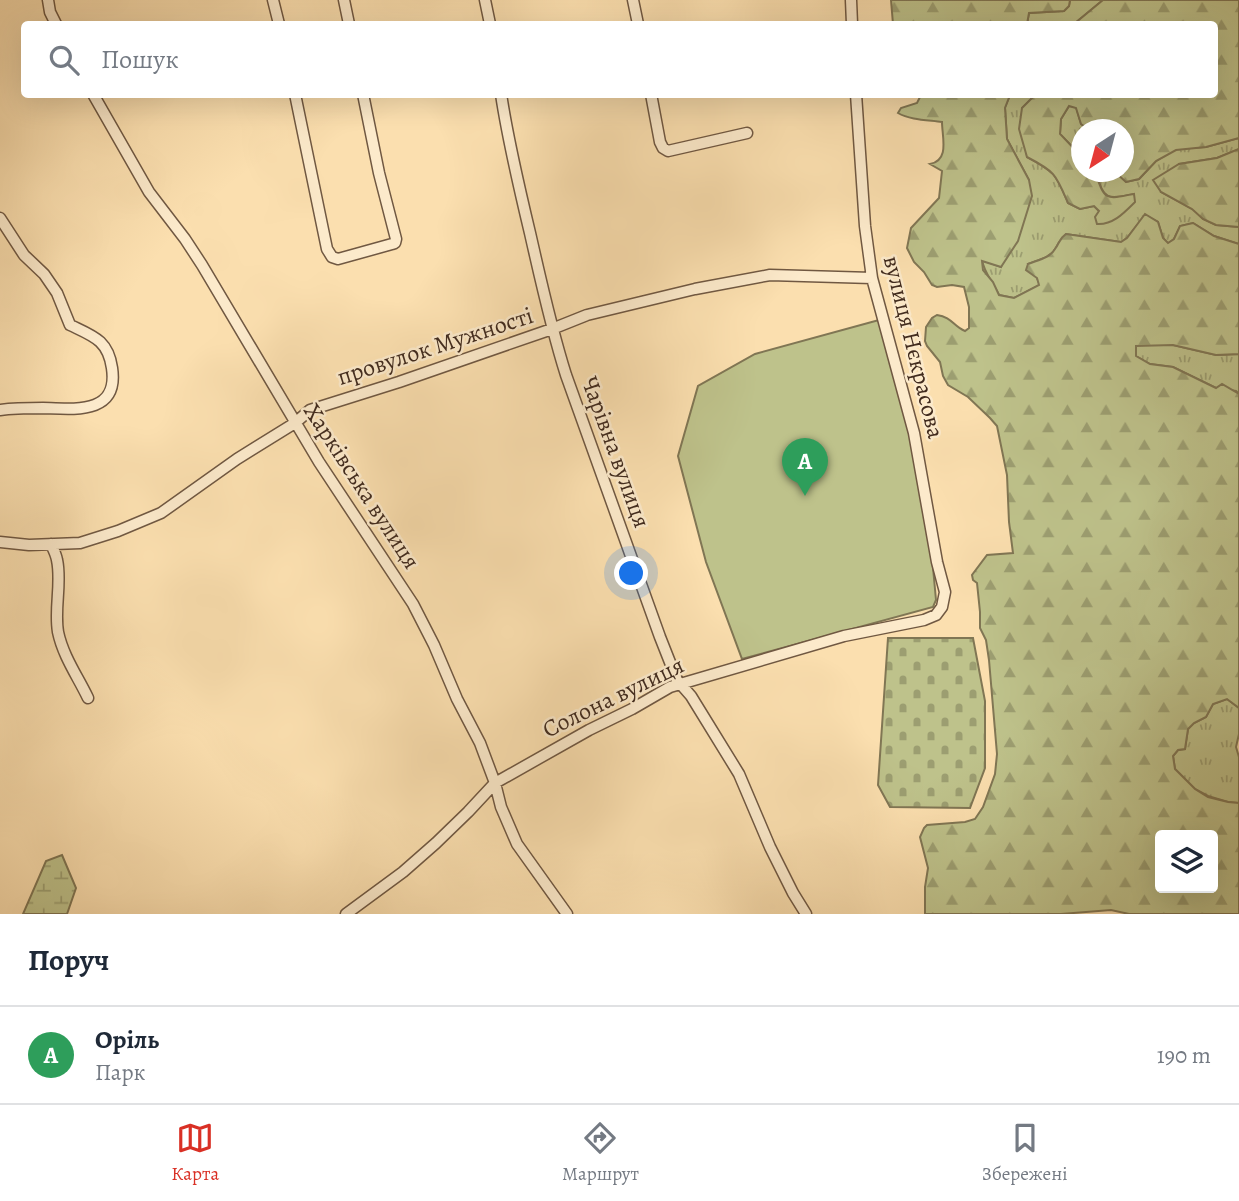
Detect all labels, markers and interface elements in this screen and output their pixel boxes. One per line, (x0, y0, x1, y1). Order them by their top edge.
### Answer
search box (21, 21, 1218, 98)
icon: search (45, 41, 83, 79)
text: Пошук (101, 42, 179, 77)
north arrow (1071, 119, 1134, 182)
street label: вулиця Нєкрасова (876, 252, 952, 442)
street label: провулок Мужності (333, 299, 537, 393)
street label: Чарівна вулиця (574, 372, 658, 532)
street label: Харківська вулиця (296, 397, 428, 575)
pin: A (782, 438, 828, 496)
your location (614, 556, 648, 590)
street label: Солона вулиця (537, 649, 689, 745)
map controls (1155, 830, 1218, 893)
button: layers (1155, 830, 1218, 893)
text: Поруч (28, 940, 109, 980)
text: Оріль (95, 1022, 159, 1057)
text: A (44, 1040, 58, 1071)
text: 190 m (1157, 1040, 1211, 1071)
text: Парк (95, 1057, 146, 1088)
tab: Карта (171, 1119, 219, 1187)
tab: Маршрут (562, 1119, 639, 1187)
tab: Збережені (982, 1119, 1068, 1187)

